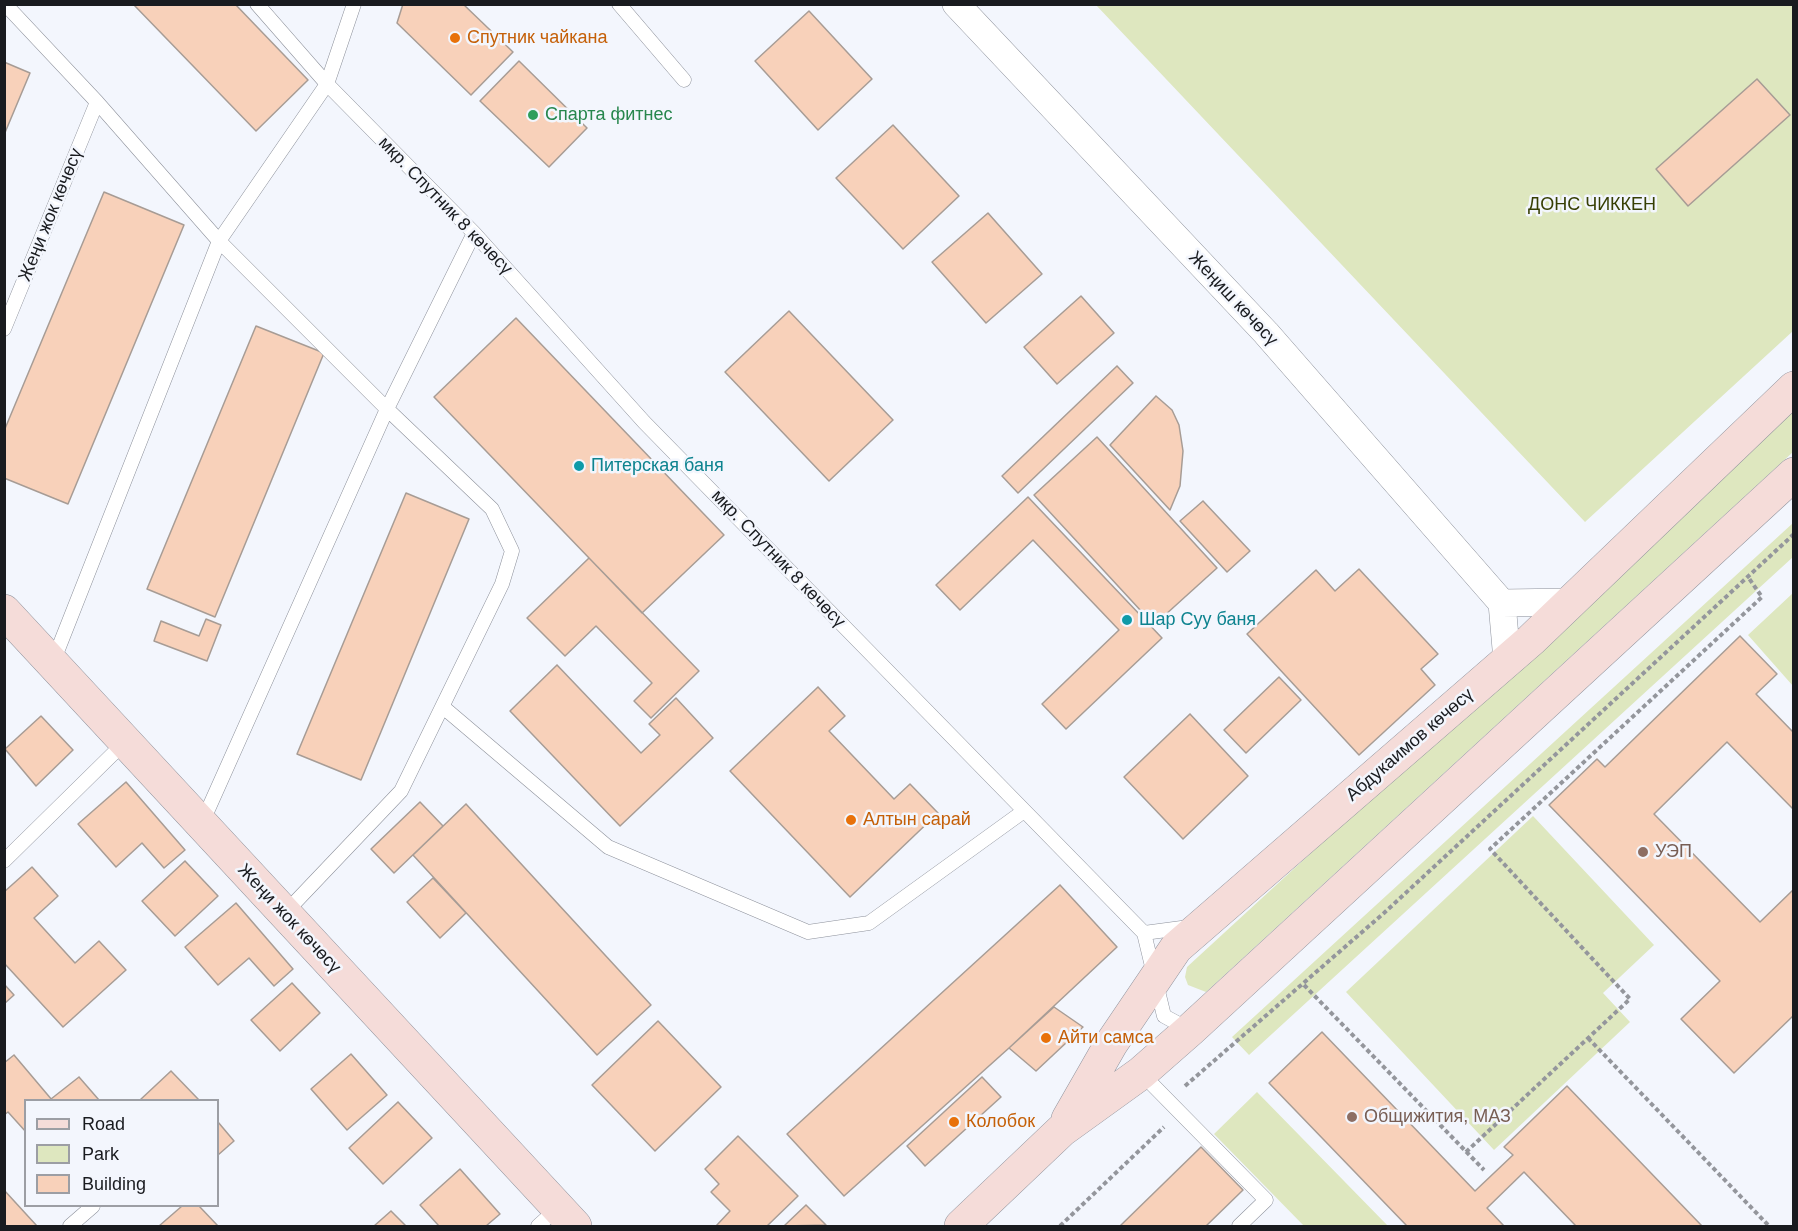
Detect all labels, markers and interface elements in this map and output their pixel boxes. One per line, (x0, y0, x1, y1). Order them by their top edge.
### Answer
place label: Спутник чайкана (467, 27, 608, 49)
marker: Спутник чайкана (448, 31, 462, 45)
place label: Спарта фитнес (545, 104, 672, 126)
marker: Спарта фитнес (526, 108, 540, 122)
street label: мкр. Спутник 8 көчөсү (374, 133, 516, 279)
street label: Жеңи жок көчөсү (14, 145, 88, 285)
park label: ДОНС ЧИККЕН (1528, 194, 1656, 216)
street label: Жеңиш көчөсү (1184, 247, 1282, 351)
place label: Питерская баня (591, 455, 724, 477)
marker: Питерская баня (572, 459, 586, 473)
street label: мкр. Спутник 8 көчөсү (707, 486, 849, 632)
place label: Шар Суу баня (1139, 609, 1256, 631)
marker: Шар Суу баня (1120, 613, 1134, 627)
street label: Абдукаимов көчөсү (1342, 684, 1478, 806)
place label: Алтын сарай (863, 809, 971, 831)
marker: Алтын сарай (844, 813, 858, 827)
place label: УЭП (1655, 841, 1692, 863)
marker: УЭП (1636, 845, 1650, 859)
street label: Жеңи жок көчөсү (233, 860, 345, 978)
place label: Айти самса (1058, 1027, 1154, 1049)
marker: Айти самса (1039, 1031, 1053, 1045)
legend (24, 1099, 219, 1207)
place label: Общижития, МАЗ (1364, 1106, 1511, 1128)
marker: Общижития, МАЗ (1345, 1110, 1359, 1124)
place label: Колобок (966, 1111, 1035, 1133)
text: Road (82, 1114, 125, 1134)
marker: Колобок (947, 1115, 961, 1129)
text: Park (82, 1144, 119, 1164)
text: Building (82, 1174, 146, 1194)

